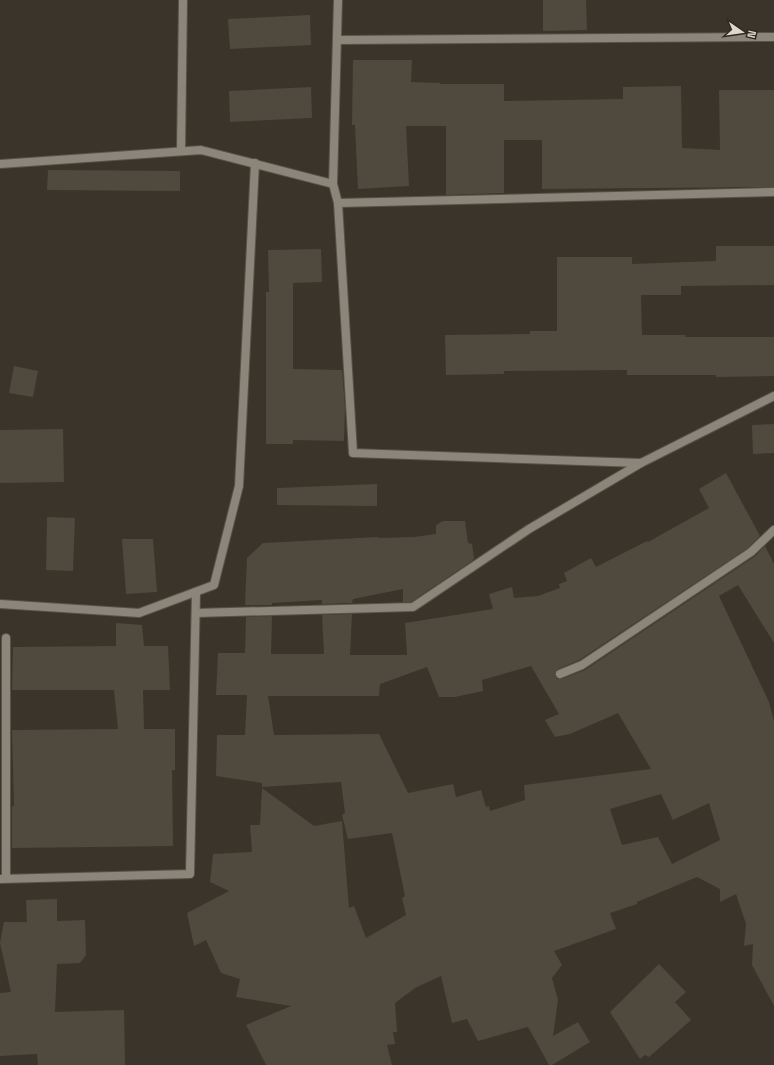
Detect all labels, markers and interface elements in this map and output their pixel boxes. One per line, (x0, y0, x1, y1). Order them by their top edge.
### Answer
north arrow (722, 12, 762, 52)
text: N (744, 29, 759, 39)

